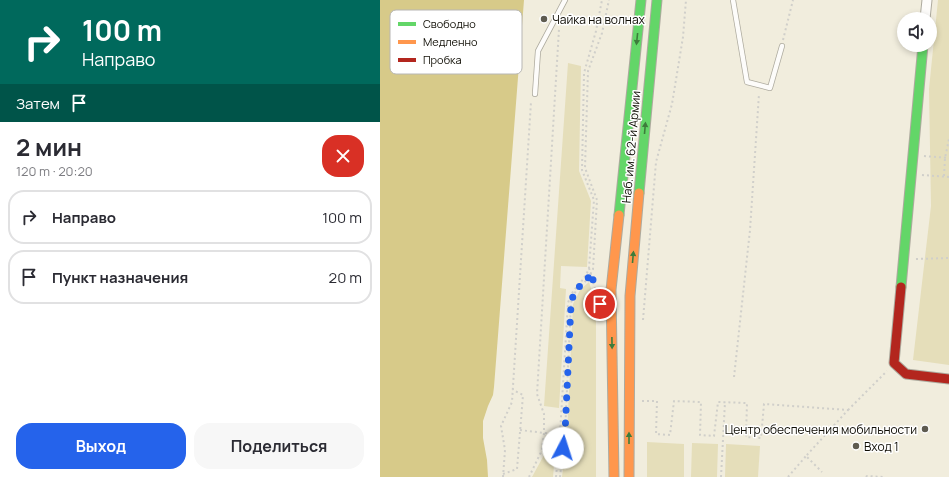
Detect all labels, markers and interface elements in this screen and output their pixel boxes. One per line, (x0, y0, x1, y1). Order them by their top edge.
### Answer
legend (390, 10, 522, 74)
text: 100 m (82, 11, 162, 49)
place label: Чайка на волнах (552, 11, 646, 28)
map controls (897, 12, 937, 52)
button: sound (897, 12, 937, 52)
marker: Чайка на волнах (539, 14, 549, 24)
icon: right (16, 16, 68, 68)
text: Свободно (423, 16, 476, 31)
one-way arrow (634, 33, 641, 45)
text: Медленно (423, 34, 478, 49)
text: Направо (82, 47, 156, 71)
text: Пробка (423, 52, 462, 67)
street label: Наб. им. 62-й Армии (618, 90, 644, 204)
icon: arrive (68, 92, 90, 114)
text: Затем (16, 93, 60, 114)
one-way arrow (642, 121, 649, 134)
text: 2 мин (16, 130, 82, 163)
button: close (322, 135, 364, 177)
text: 120 m · 20:20 (16, 162, 93, 180)
icon: right (18, 206, 40, 228)
text: Направо (52, 207, 116, 228)
text: 100 m (322, 207, 362, 228)
one-way arrow (630, 251, 637, 263)
icon: arrive (18, 266, 40, 288)
text: Пункт назначения (52, 267, 188, 288)
text: 20 m (329, 267, 362, 288)
pin (583, 287, 617, 321)
icon: arrive (589, 293, 611, 315)
one-way arrow (609, 337, 615, 350)
place label: Центр обеспечения мобильности (725, 421, 917, 438)
button: Выход (16, 423, 186, 469)
button: Поделиться (194, 423, 364, 469)
marker: Центр обеспечения мобильности (920, 424, 930, 434)
position arrow (542, 427, 584, 469)
one-way arrow (626, 431, 632, 444)
place label: Вход 1 (864, 438, 899, 455)
marker: Вход 1 (851, 441, 861, 451)

